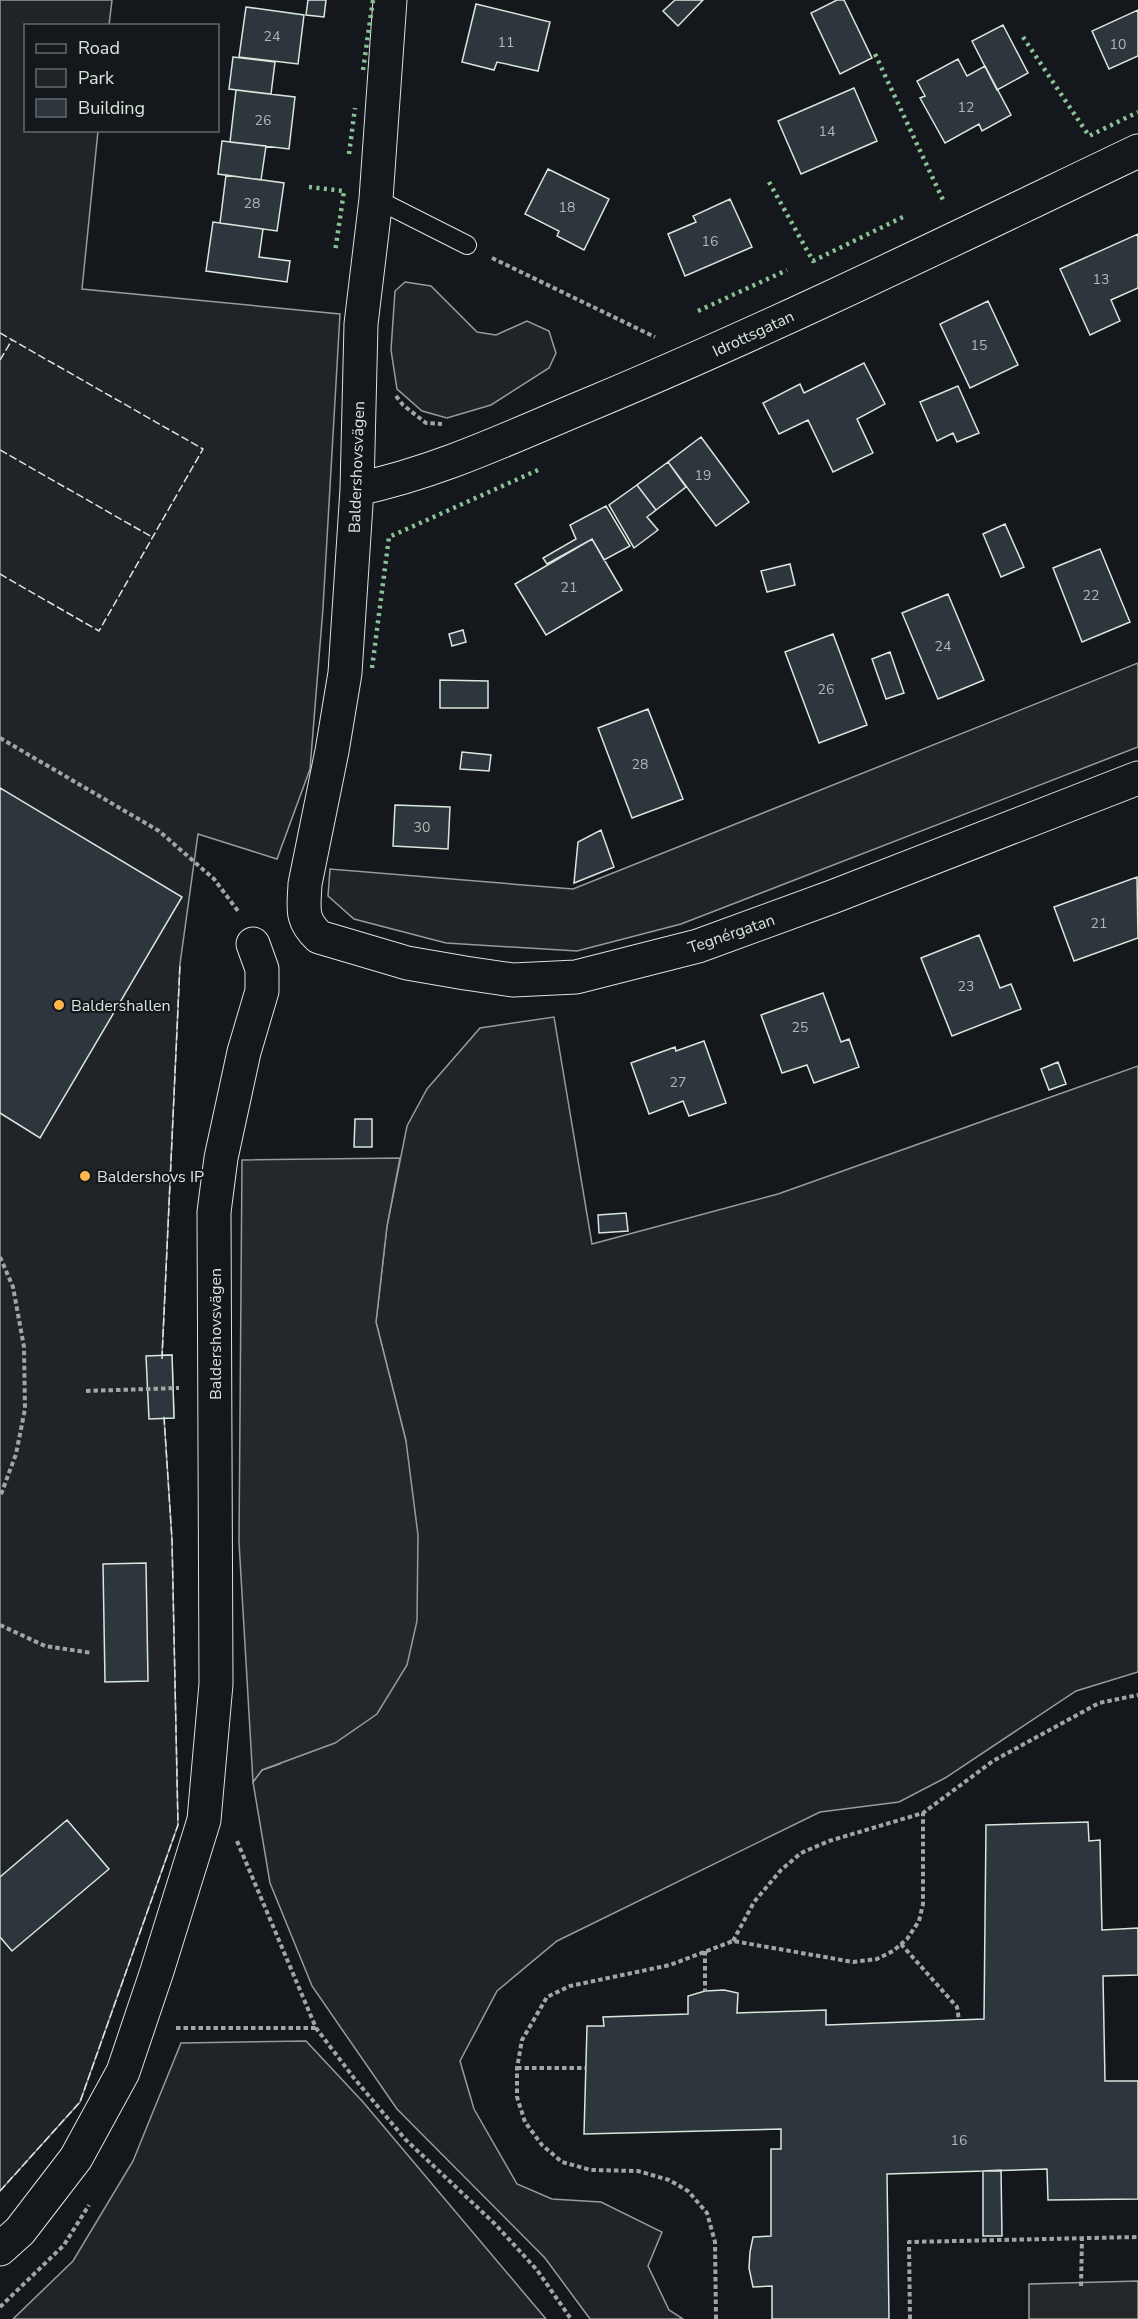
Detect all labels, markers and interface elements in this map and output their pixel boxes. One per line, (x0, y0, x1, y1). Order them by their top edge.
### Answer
legend (24, 24, 219, 132)
house number: 24 (264, 27, 280, 46)
house number: 11 (498, 33, 514, 52)
house number: 10 (1110, 35, 1126, 54)
text: Road (78, 36, 120, 60)
text: Park (78, 66, 115, 90)
text: Building (78, 96, 145, 120)
house number: 12 (958, 98, 974, 117)
house number: 26 (255, 111, 271, 130)
house number: 14 (819, 122, 835, 141)
house number: 28 (244, 194, 260, 213)
house number: 18 (559, 198, 575, 217)
house number: 16 (702, 232, 718, 251)
house number: 13 (1093, 270, 1109, 289)
street label: Idrottsgatan (709, 305, 798, 362)
house number: 15 (971, 336, 987, 355)
street label: Baldershovsvägen (344, 401, 370, 533)
house number: 19 (695, 466, 711, 485)
house number: 21 (561, 578, 577, 597)
house number: 22 (1083, 586, 1099, 605)
house number: 24 (935, 637, 951, 656)
house number: 26 (818, 680, 834, 699)
house number: 28 (632, 755, 648, 774)
house number: 30 (414, 818, 430, 837)
street label: Tegnérgatan (685, 909, 778, 959)
house number: 21 (1091, 914, 1107, 933)
house number: 23 (958, 977, 974, 996)
place label: Baldershallen (71, 995, 171, 1017)
marker: Baldershallen (52, 998, 66, 1012)
house number: 25 (792, 1018, 808, 1037)
house number: 27 (670, 1073, 686, 1092)
place label: Baldershovs IP (97, 1166, 204, 1188)
marker: Baldershovs IP (78, 1169, 92, 1183)
street label: Baldershovsvägen (205, 1268, 227, 1400)
house number: 16 (951, 2131, 967, 2150)

